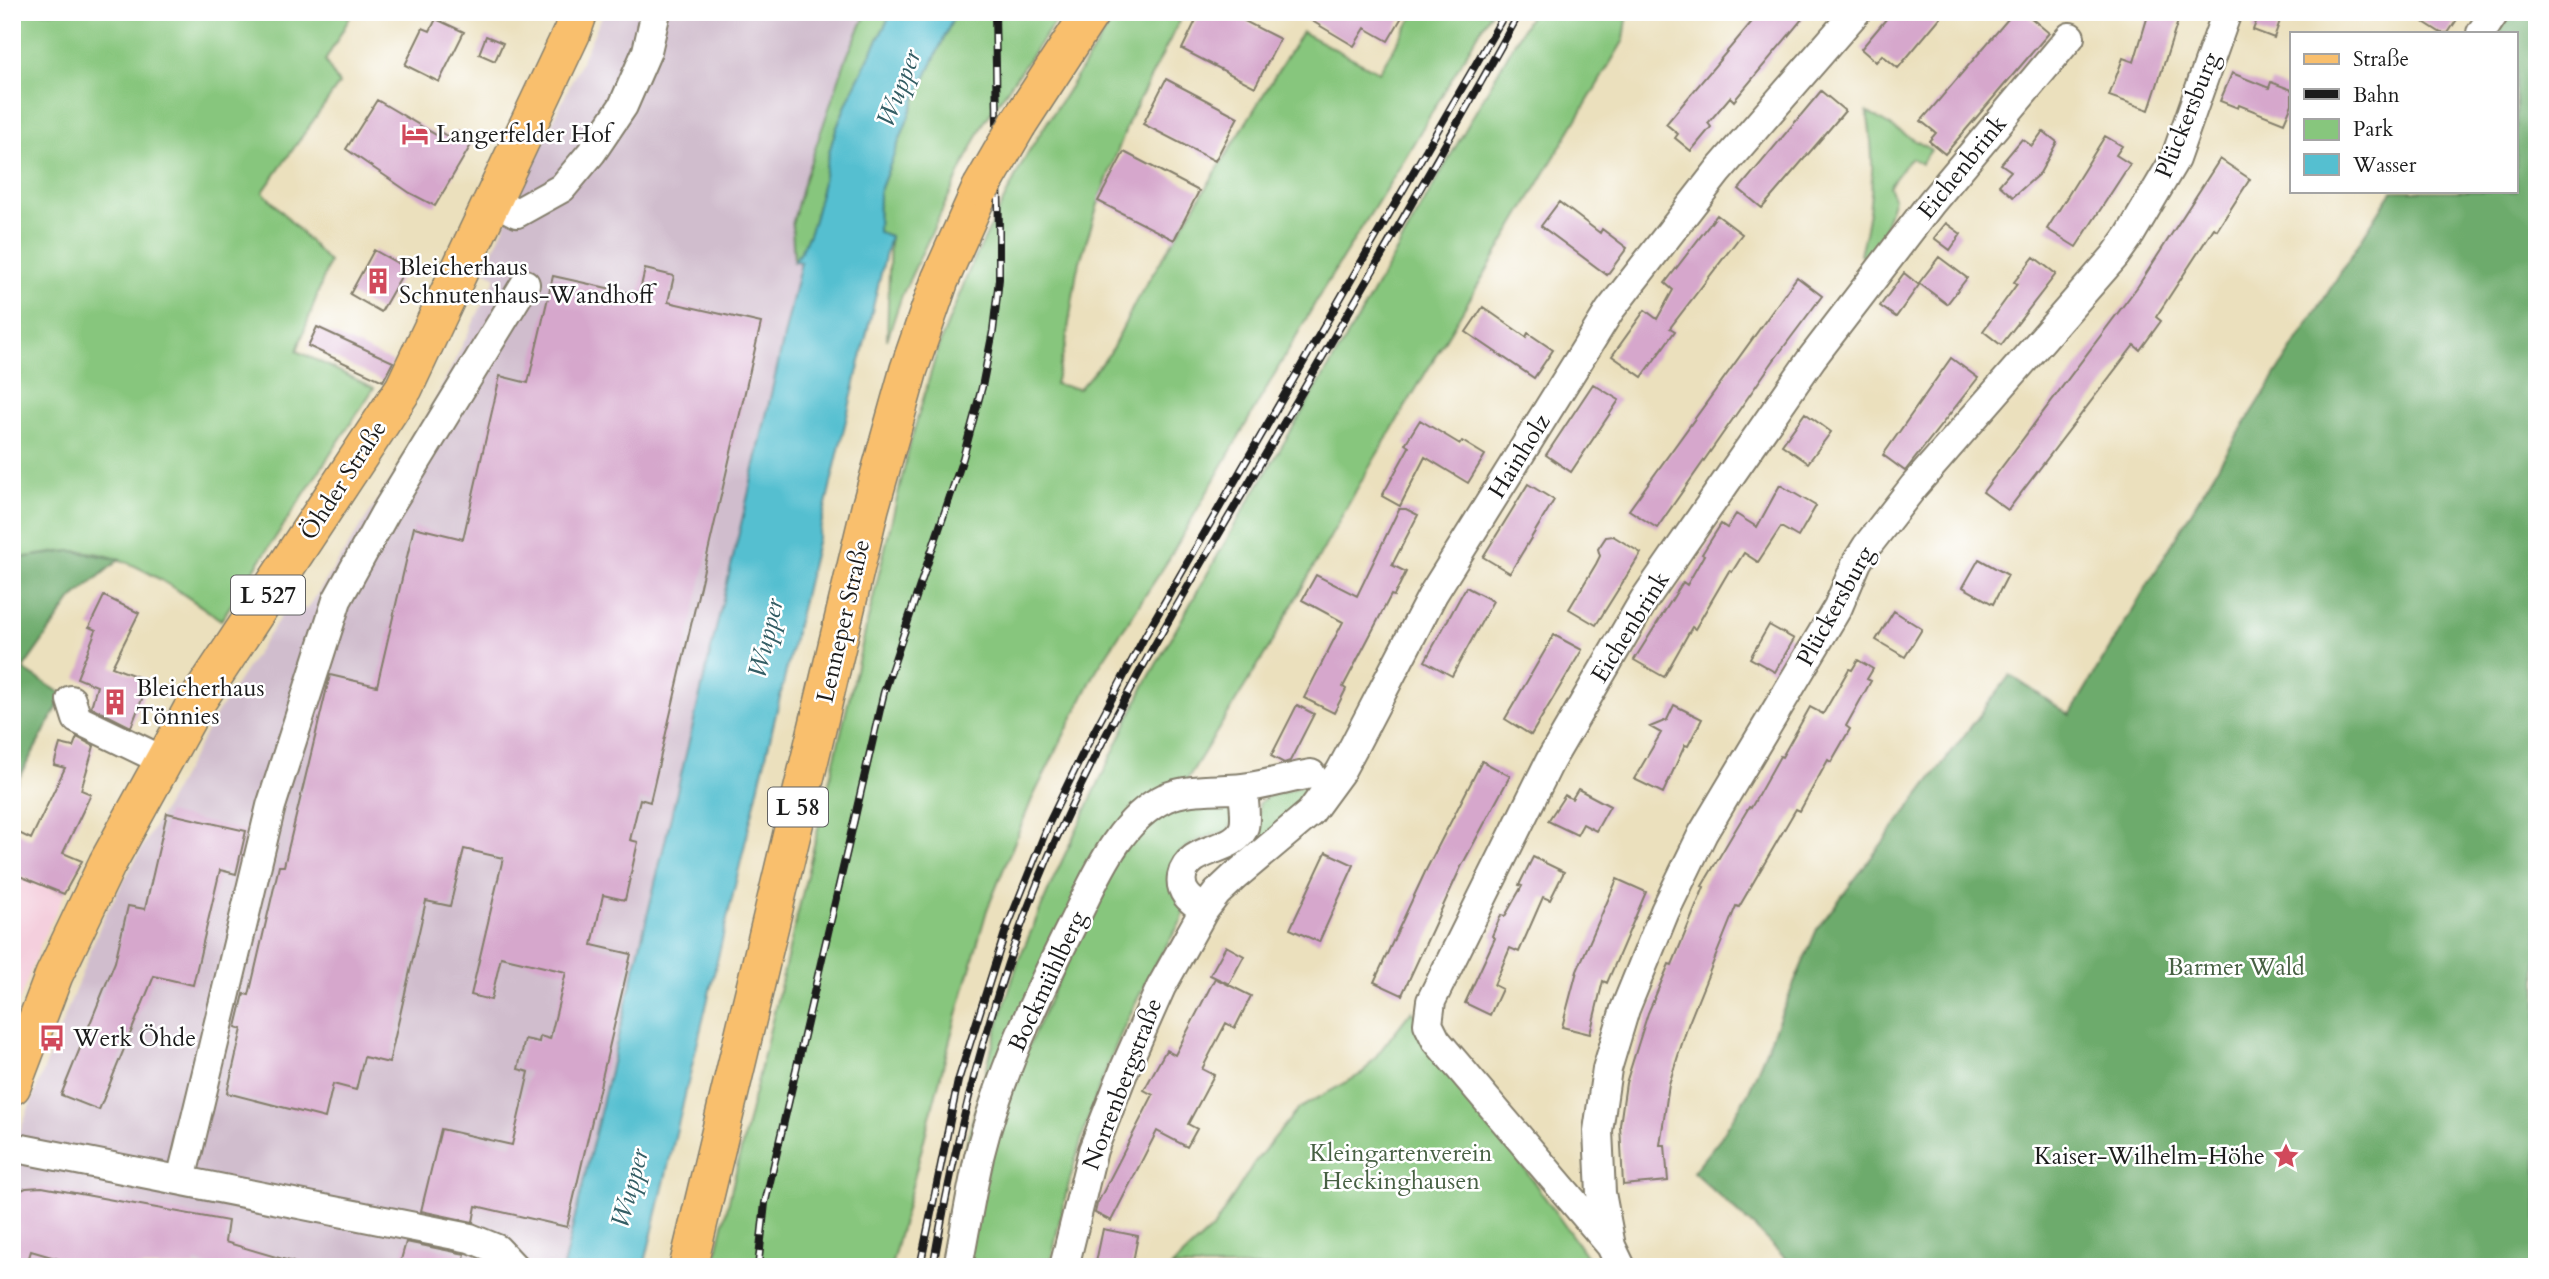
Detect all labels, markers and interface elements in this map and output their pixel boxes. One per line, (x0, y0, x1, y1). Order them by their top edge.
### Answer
legend (2290, 32, 2518, 192)
water label: Wupper (868, 43, 930, 132)
text: Straße (2353, 45, 2409, 74)
street label: Plückersburg (2147, 47, 2228, 183)
text: Bahn (2353, 81, 2400, 110)
street label: Eichenbrink (1910, 108, 2015, 226)
text: Park (2353, 115, 2394, 144)
place label: Langerfelder Hof (436, 118, 615, 151)
hotel icon: Langerfelder Hof (400, 119, 430, 149)
text: Wasser (2352, 151, 2417, 180)
place label: Bleicherhaus Schnutenhaus-Wandhoff (399, 251, 657, 312)
building icon: Bleicherhaus Schnutenhaus-Wandhoff (363, 266, 393, 296)
street label: Hainholz (1481, 408, 1558, 505)
street label: Öhder Straße (292, 414, 394, 547)
street label: Lenneper Straße (809, 536, 878, 706)
street label: Plückersburg (1789, 540, 1882, 672)
street label: Eichenbrink (1583, 565, 1678, 689)
road number: L 527 (231, 576, 305, 614)
water label: Wupper (739, 594, 792, 681)
place label: Bleicherhaus Tönnies (136, 672, 265, 733)
building icon: Bleicherhaus Tönnies (100, 687, 130, 717)
road number: L 58 (768, 788, 828, 827)
street label: Bockmühlberg (1000, 905, 1095, 1057)
park label: Barmer Wald (2167, 951, 2305, 984)
street label: Norrenbergstraße (1075, 994, 1170, 1175)
place label: Werk Öhde (72, 1022, 196, 1055)
bus stop icon: Werk Öhde (37, 1023, 67, 1053)
park label: Kleingartenverein Heckinghausen (1309, 1137, 1493, 1198)
place label: Kaiser-Wilhelm-Höhe (2034, 1140, 2265, 1173)
place icon: Kaiser-Wilhelm-Höhe (2271, 1141, 2301, 1171)
water label: Wupper (602, 1143, 657, 1231)

